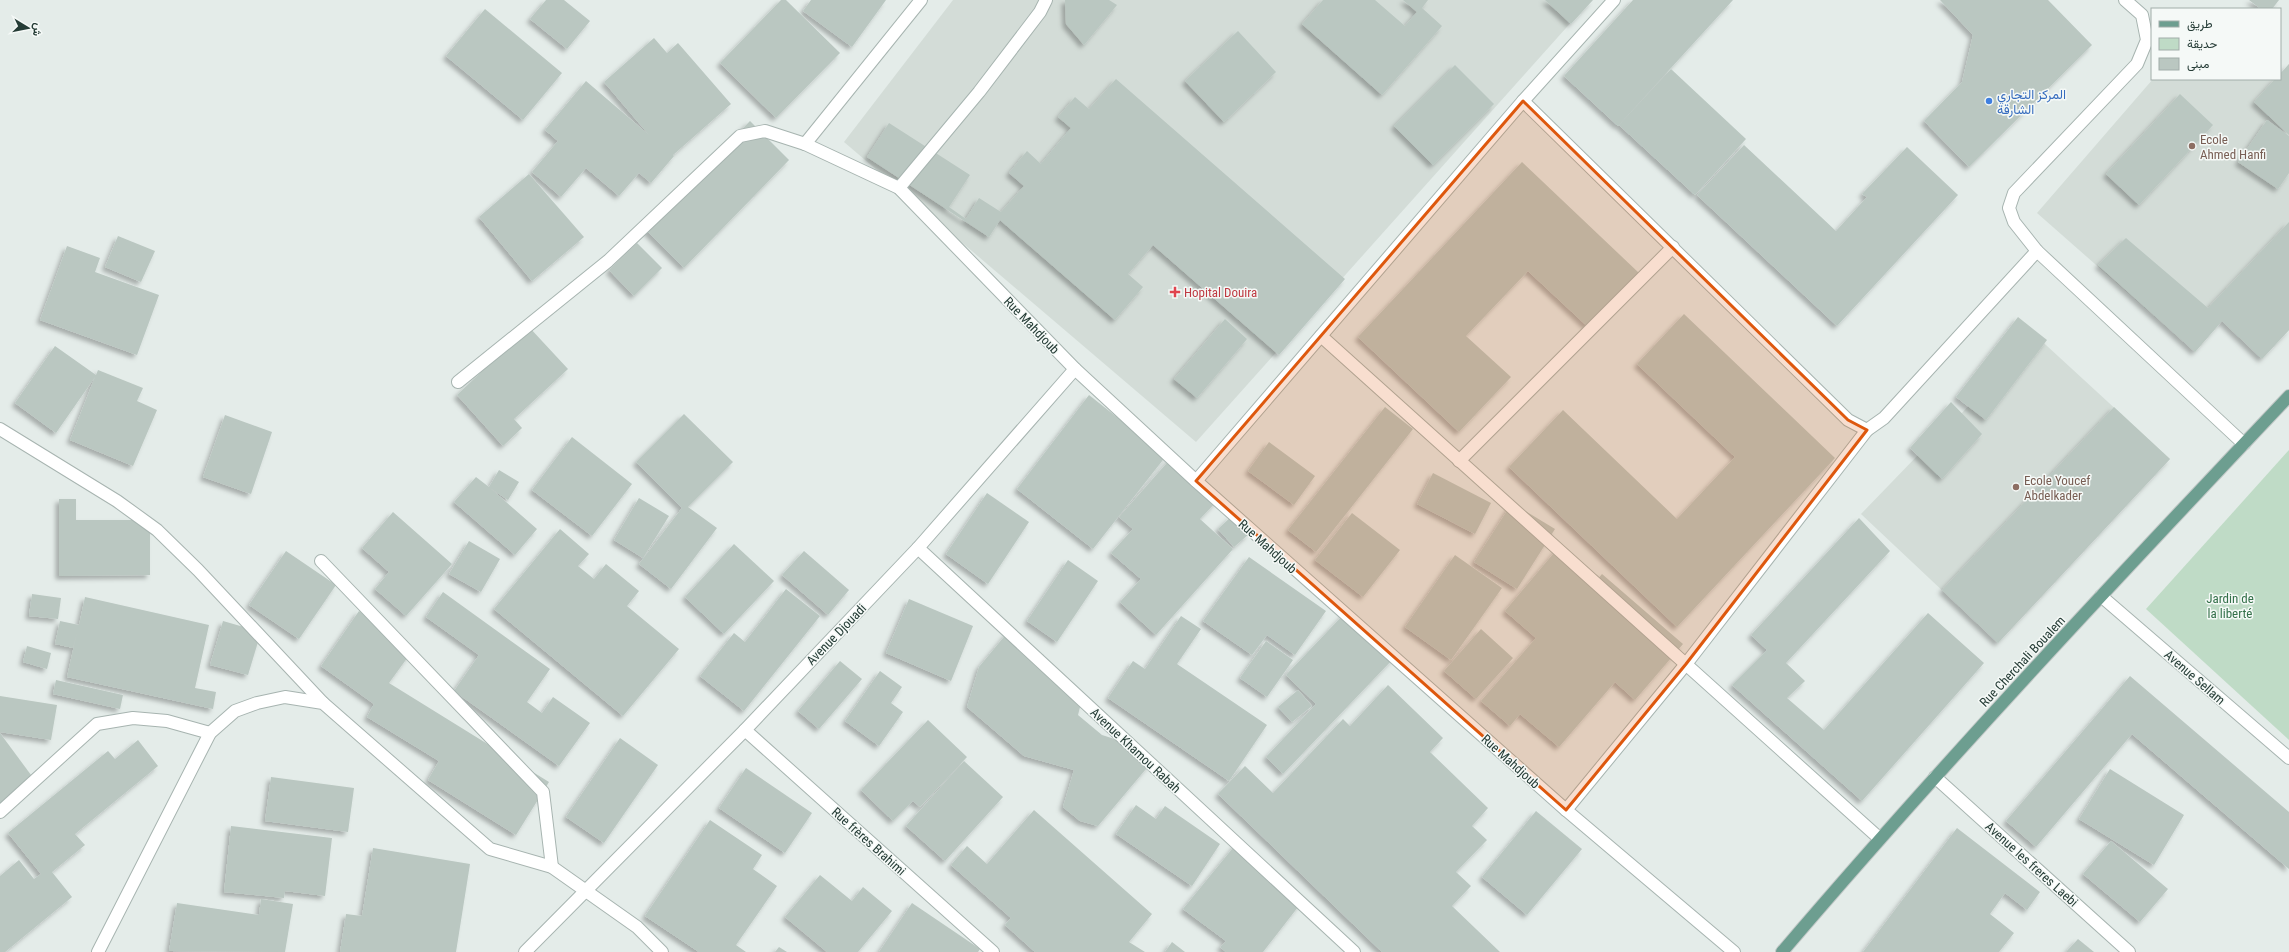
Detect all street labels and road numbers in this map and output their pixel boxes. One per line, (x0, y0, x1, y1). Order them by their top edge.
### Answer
street label: Rue Mahdjoub (1001, 294, 1062, 357)
street label: Rue Mahdjoub (1235, 516, 1300, 576)
street label: Avenue Djouadi (803, 601, 869, 668)
street label: Rue Cherchali Boualem (1977, 613, 2068, 710)
street label: Avenue Sellam (2161, 647, 2228, 708)
street label: Avenue Khamou Rabah (1088, 705, 1184, 796)
street label: Rue Mahdjoub (1478, 731, 1543, 791)
street label: Rue frères Brahimi (829, 804, 909, 878)
street label: Avenue les freres Laebi (1982, 819, 2081, 910)

